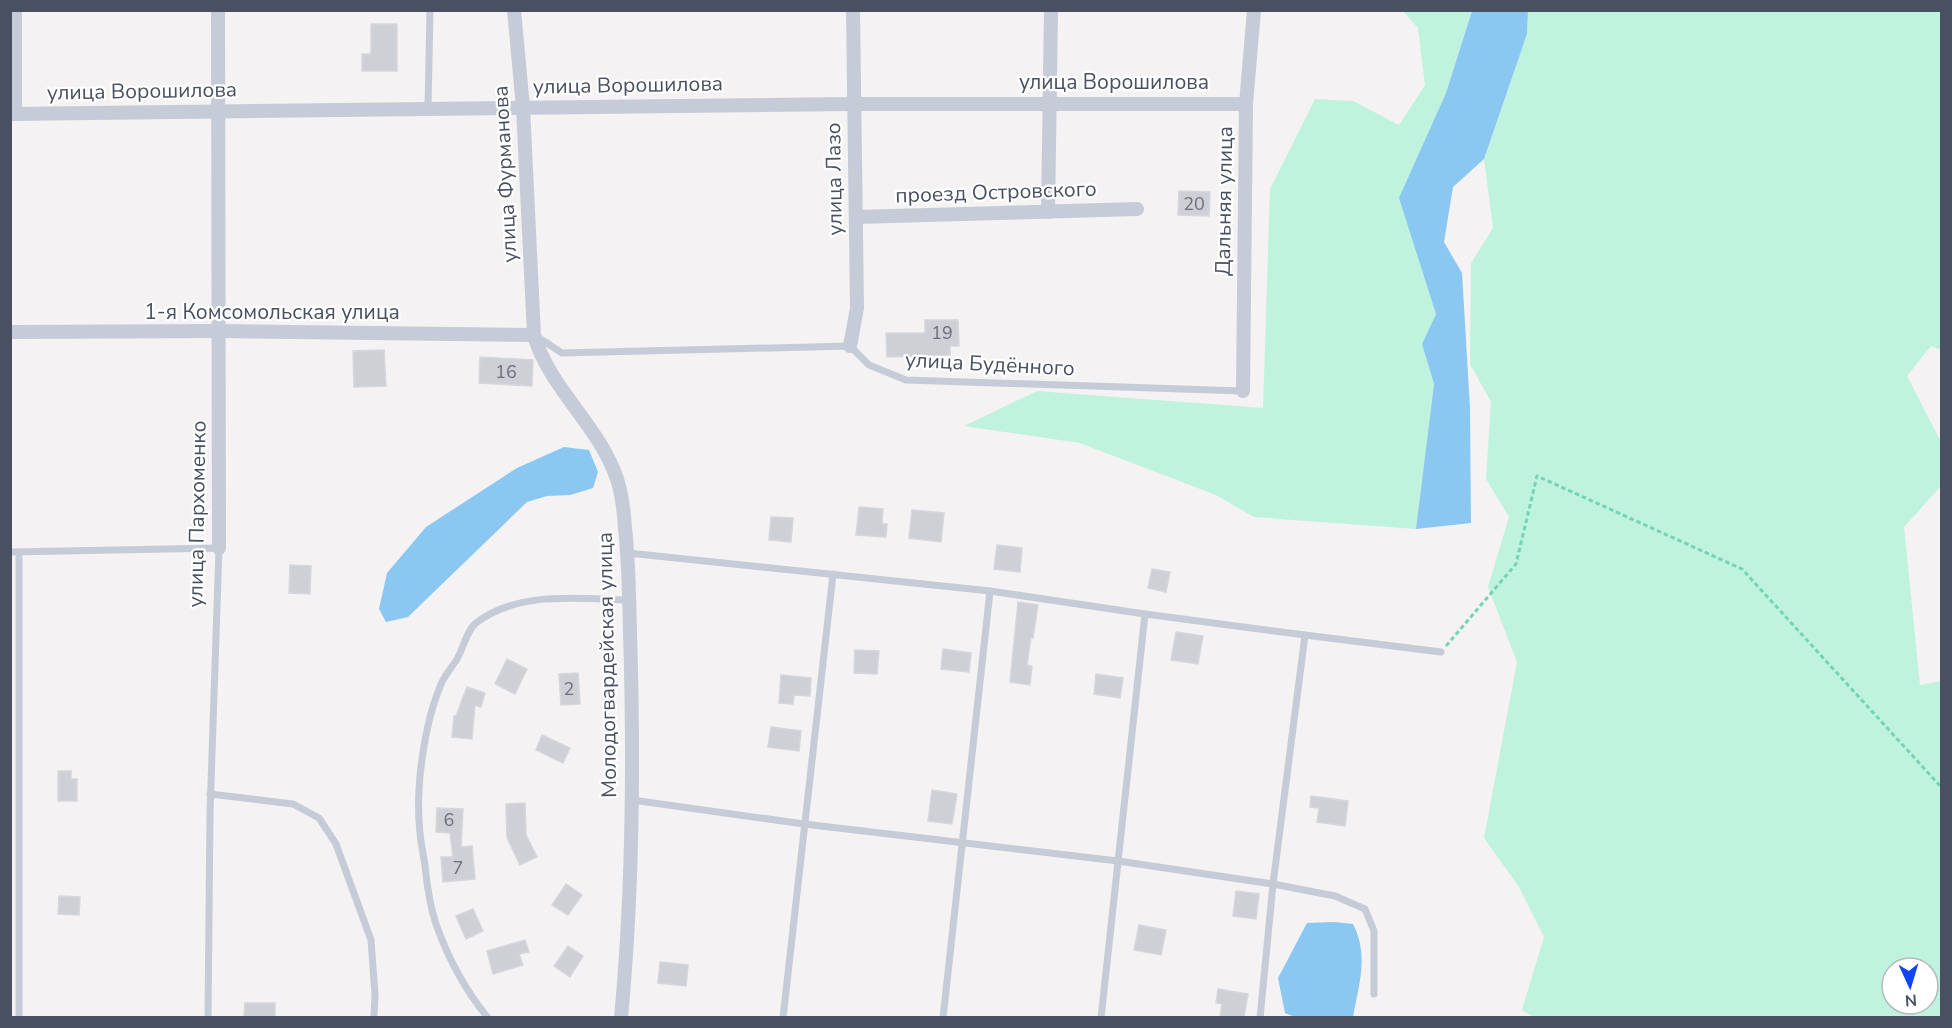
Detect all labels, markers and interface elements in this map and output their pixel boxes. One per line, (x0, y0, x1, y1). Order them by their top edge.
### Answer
street label: улица Ворошилова (1019, 68, 1209, 96)
street label: улица Ворошилова (533, 69, 723, 101)
street label: улица Ворошилова (47, 75, 237, 107)
street label: улица Фурманова (486, 85, 524, 263)
street label: улица Лазо (819, 122, 849, 236)
street label: Дальняя улица (1209, 126, 1239, 276)
street label: проезд Островского (895, 174, 1097, 210)
house number: 20 (1183, 192, 1205, 216)
street label: 1-я Комсомольская улица (144, 298, 400, 326)
house number: 19 (931, 321, 953, 345)
street label: улица Будённого (904, 346, 1076, 382)
house number: 16 (495, 360, 517, 384)
street label: улица Пархоменко (181, 420, 213, 608)
street label: Молодогвардейская улица (591, 532, 623, 798)
house number: 2 (564, 677, 574, 701)
house number: 6 (444, 808, 454, 832)
house number: 7 (453, 856, 463, 880)
north arrow (1880, 956, 1940, 1016)
text: N (1904, 989, 1918, 1011)

